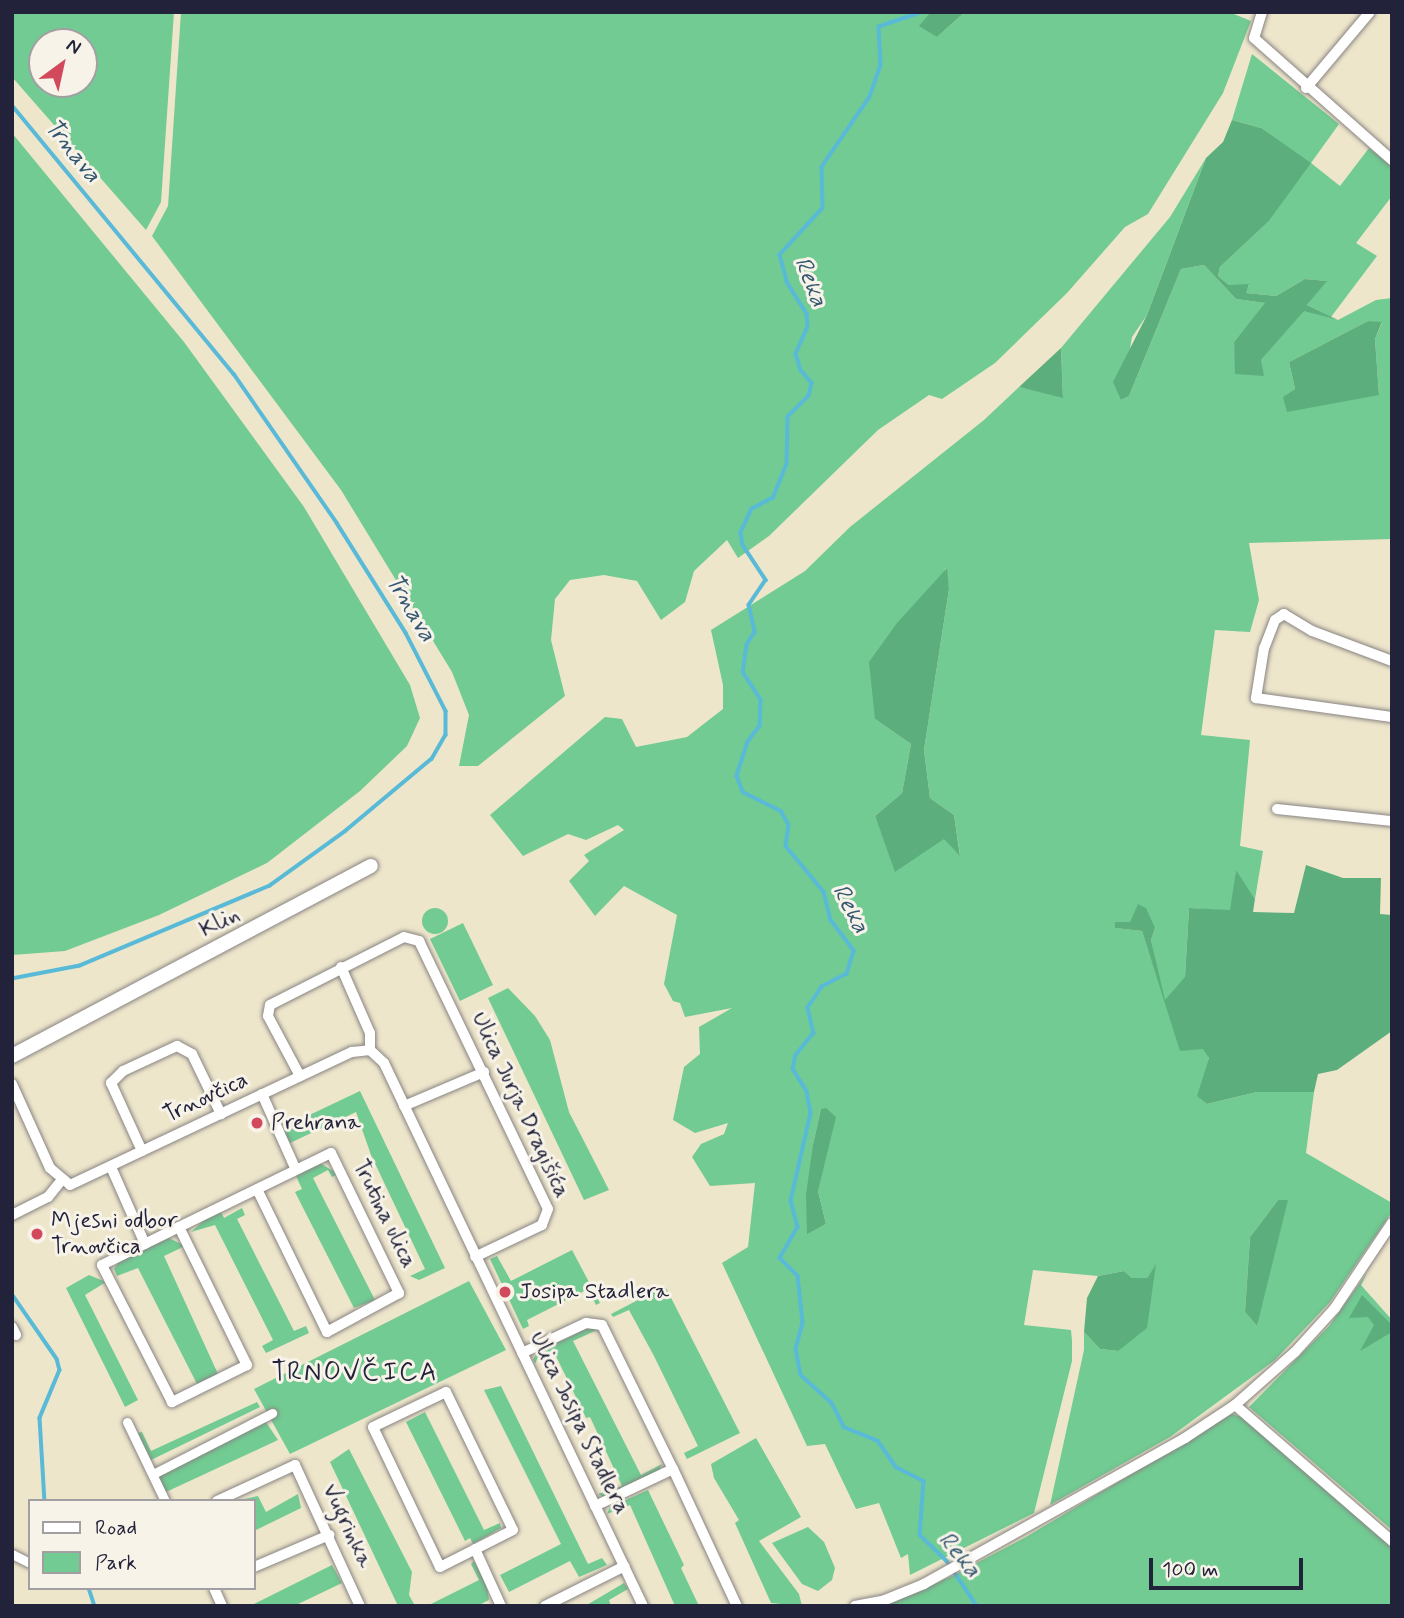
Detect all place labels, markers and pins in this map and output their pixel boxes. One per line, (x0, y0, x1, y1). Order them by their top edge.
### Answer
place label: Prehrana (271, 1109, 361, 1137)
marker: Prehrana (249, 1115, 265, 1131)
place label: Mjesni odbor Trnovčica (51, 1207, 178, 1261)
marker: Mjesni odbor Trnovčica (29, 1226, 45, 1242)
place label: Josipa Stadlera (519, 1278, 669, 1306)
marker: Josipa Stadlera (497, 1284, 513, 1300)

